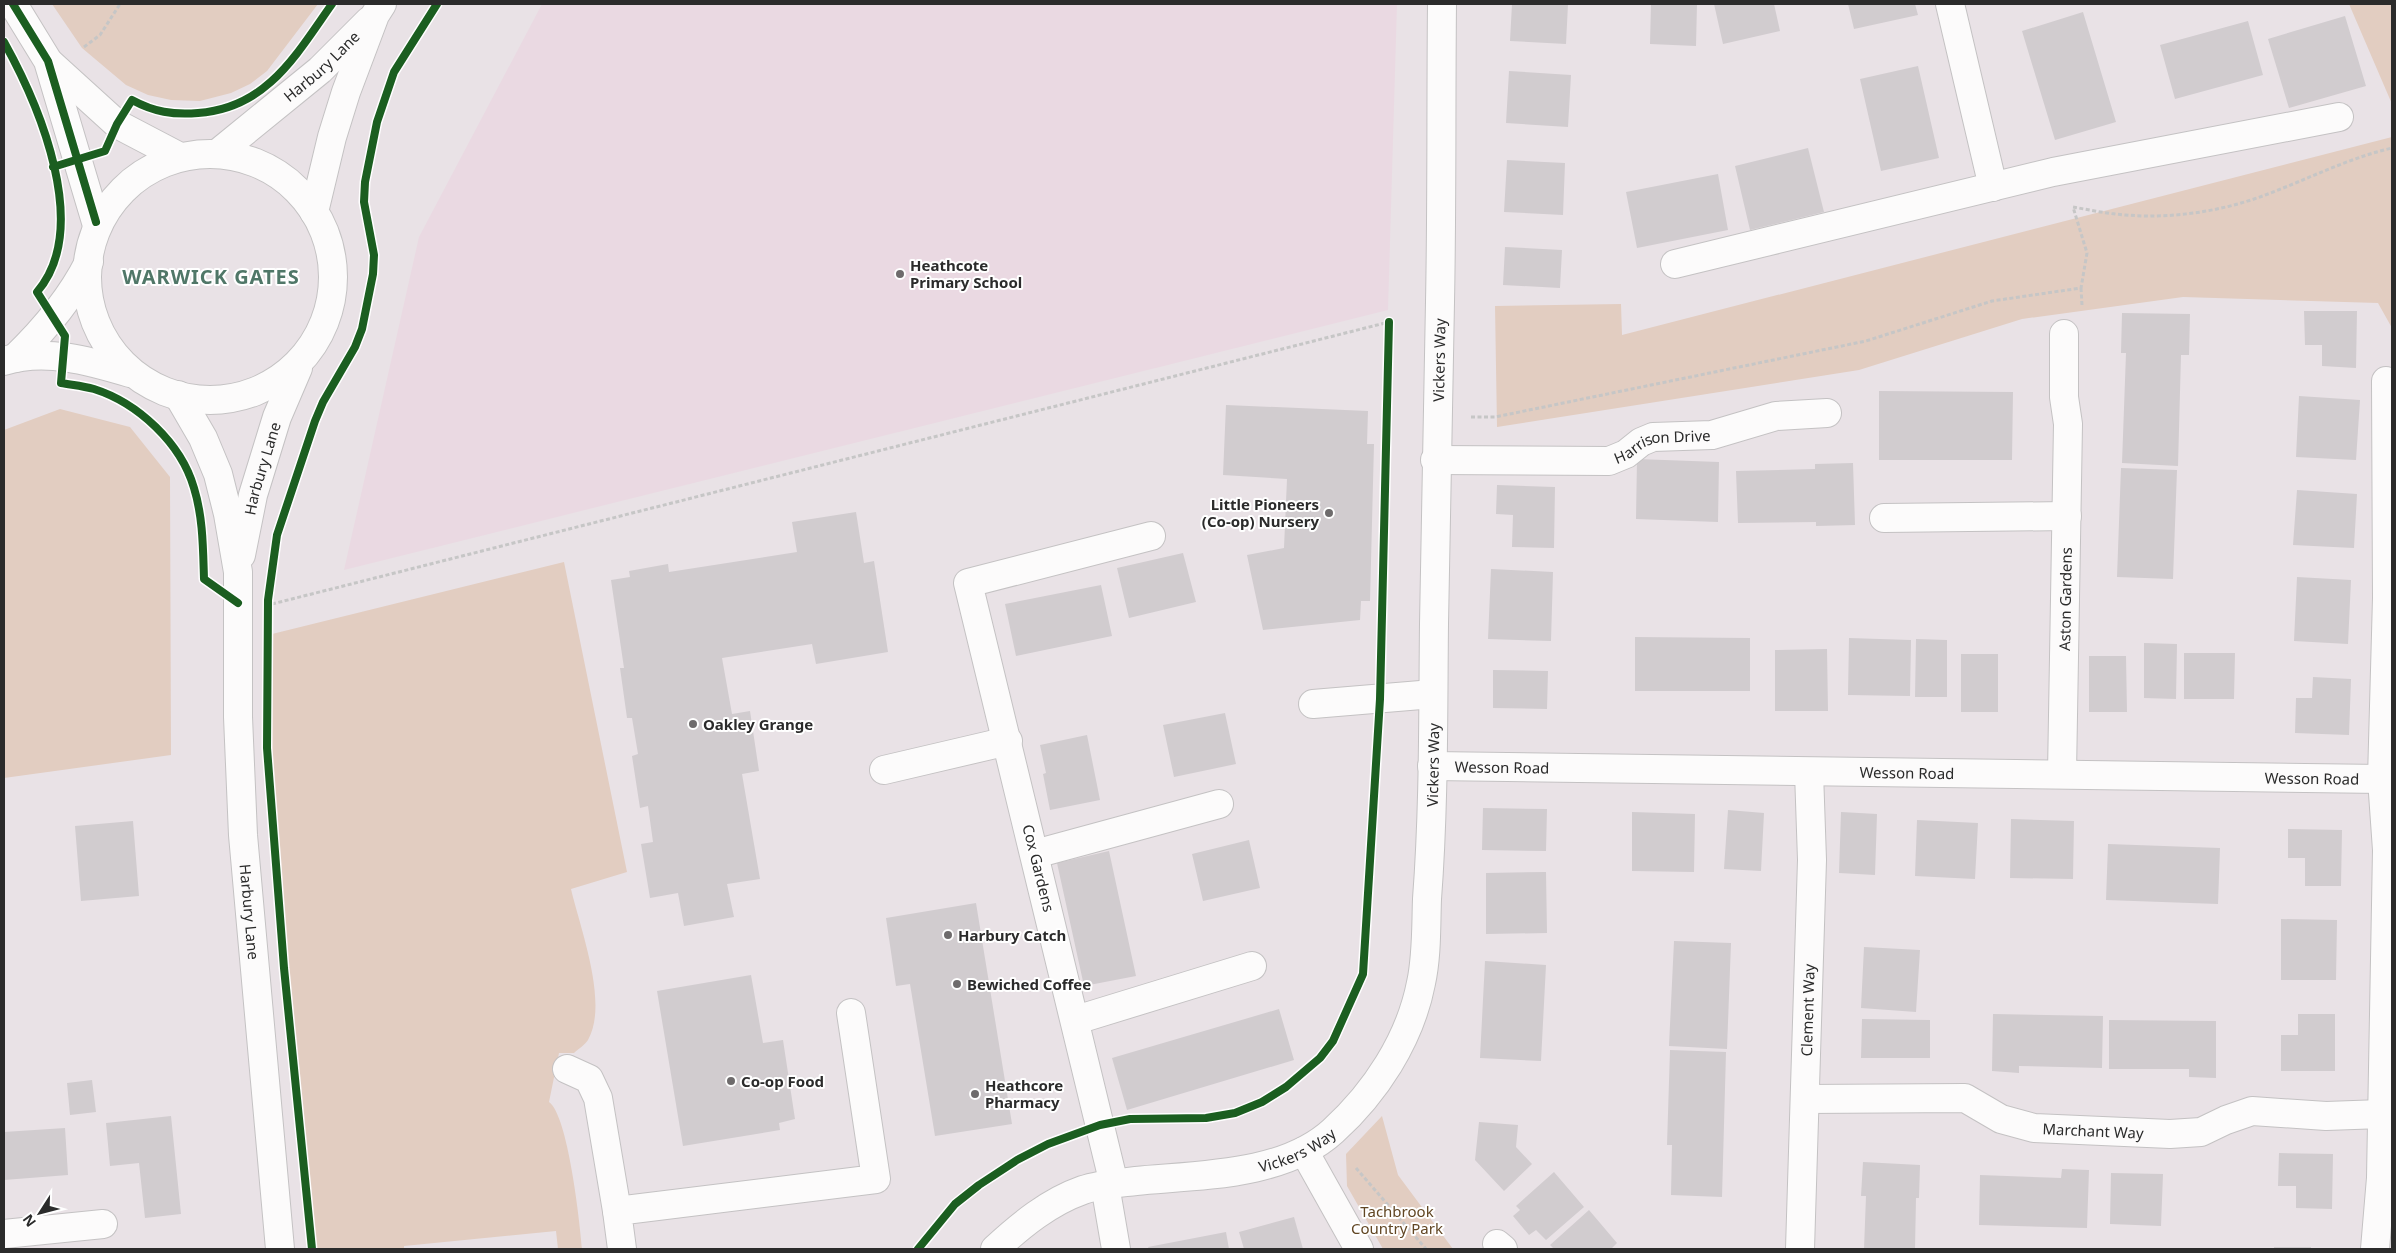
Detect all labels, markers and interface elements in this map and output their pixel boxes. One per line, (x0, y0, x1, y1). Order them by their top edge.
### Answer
street label: Harbury Lane (279, 26, 364, 106)
place label: Heathcote Primary School (910, 255, 1022, 292)
district label: WARWICK GATES (122, 263, 300, 290)
marker: Heathcote Primary School (894, 268, 906, 280)
street label: Vickers Way (1428, 318, 1450, 402)
street label: Harbury Lane (239, 420, 285, 517)
street label: Harrison Drive (1611, 425, 1711, 468)
place label: Little Pioneers (Co-op) Nursery (1202, 494, 1319, 531)
marker: Little Pioneers (Co-op) Nursery (1323, 507, 1335, 519)
street label: Aston Gardens (2054, 547, 2076, 651)
place label: Oakley Grange (703, 714, 813, 734)
marker: Oakley Grange (687, 718, 699, 730)
street label: Vickers Way (1422, 723, 1443, 807)
street label: Wesson Road (1454, 756, 1550, 778)
street label: Wesson Road (1859, 762, 1955, 783)
street label: Wesson Road (2264, 767, 2359, 789)
street label: Cox Gardens (1018, 822, 1060, 914)
street label: Harbury Lane (236, 863, 264, 961)
place label: Harbury Catch (958, 925, 1066, 945)
marker: Harbury Catch (942, 929, 954, 941)
street label: Clement Way (1796, 963, 1819, 1057)
place label: Bewiched Coffee (967, 974, 1091, 994)
marker: Bewiched Coffee (951, 978, 963, 990)
place label: Co-op Food (741, 1071, 824, 1091)
marker: Co-op Food (725, 1075, 737, 1087)
place label: Heathcore Pharmacy (985, 1075, 1063, 1112)
marker: Heathcore Pharmacy (969, 1088, 981, 1100)
street label: Marchant Way (2042, 1118, 2144, 1143)
street label: Vickers Way (1256, 1123, 1340, 1176)
north arrow (15, 1188, 65, 1238)
park label: Tachbrook Country Park (1351, 1201, 1443, 1238)
text: N (18, 1211, 40, 1231)

